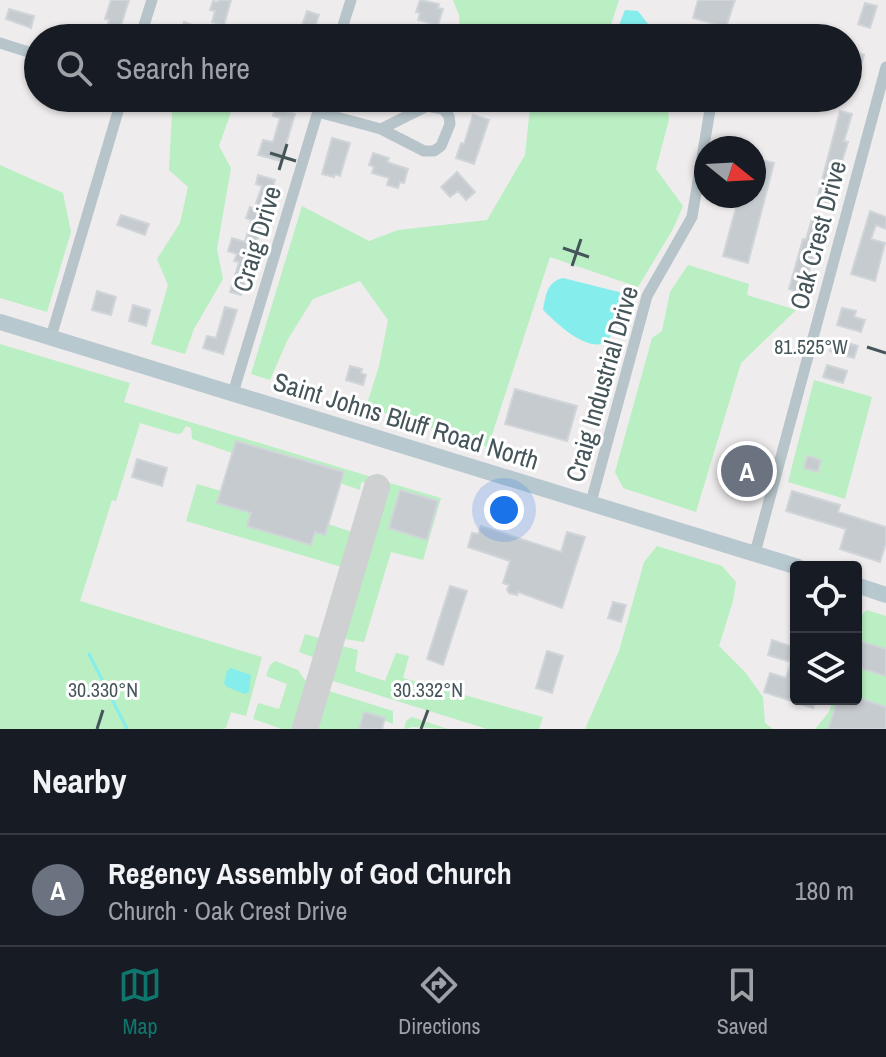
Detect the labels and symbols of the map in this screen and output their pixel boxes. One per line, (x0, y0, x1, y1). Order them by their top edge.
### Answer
north arrow (694, 136, 766, 208)
street label: Oak Crest Drive (781, 157, 854, 313)
street label: Craig Drive (224, 182, 289, 296)
street label: Craig Industrial Drive (557, 282, 646, 486)
text: 81.525°W (774, 333, 848, 360)
street label: Saint Johns Bluff Road North (269, 363, 543, 478)
pin: A (721, 441, 773, 501)
your location (484, 490, 524, 530)
text: 30.330°N (68, 676, 138, 703)
text: 30.332°N (393, 676, 463, 703)

